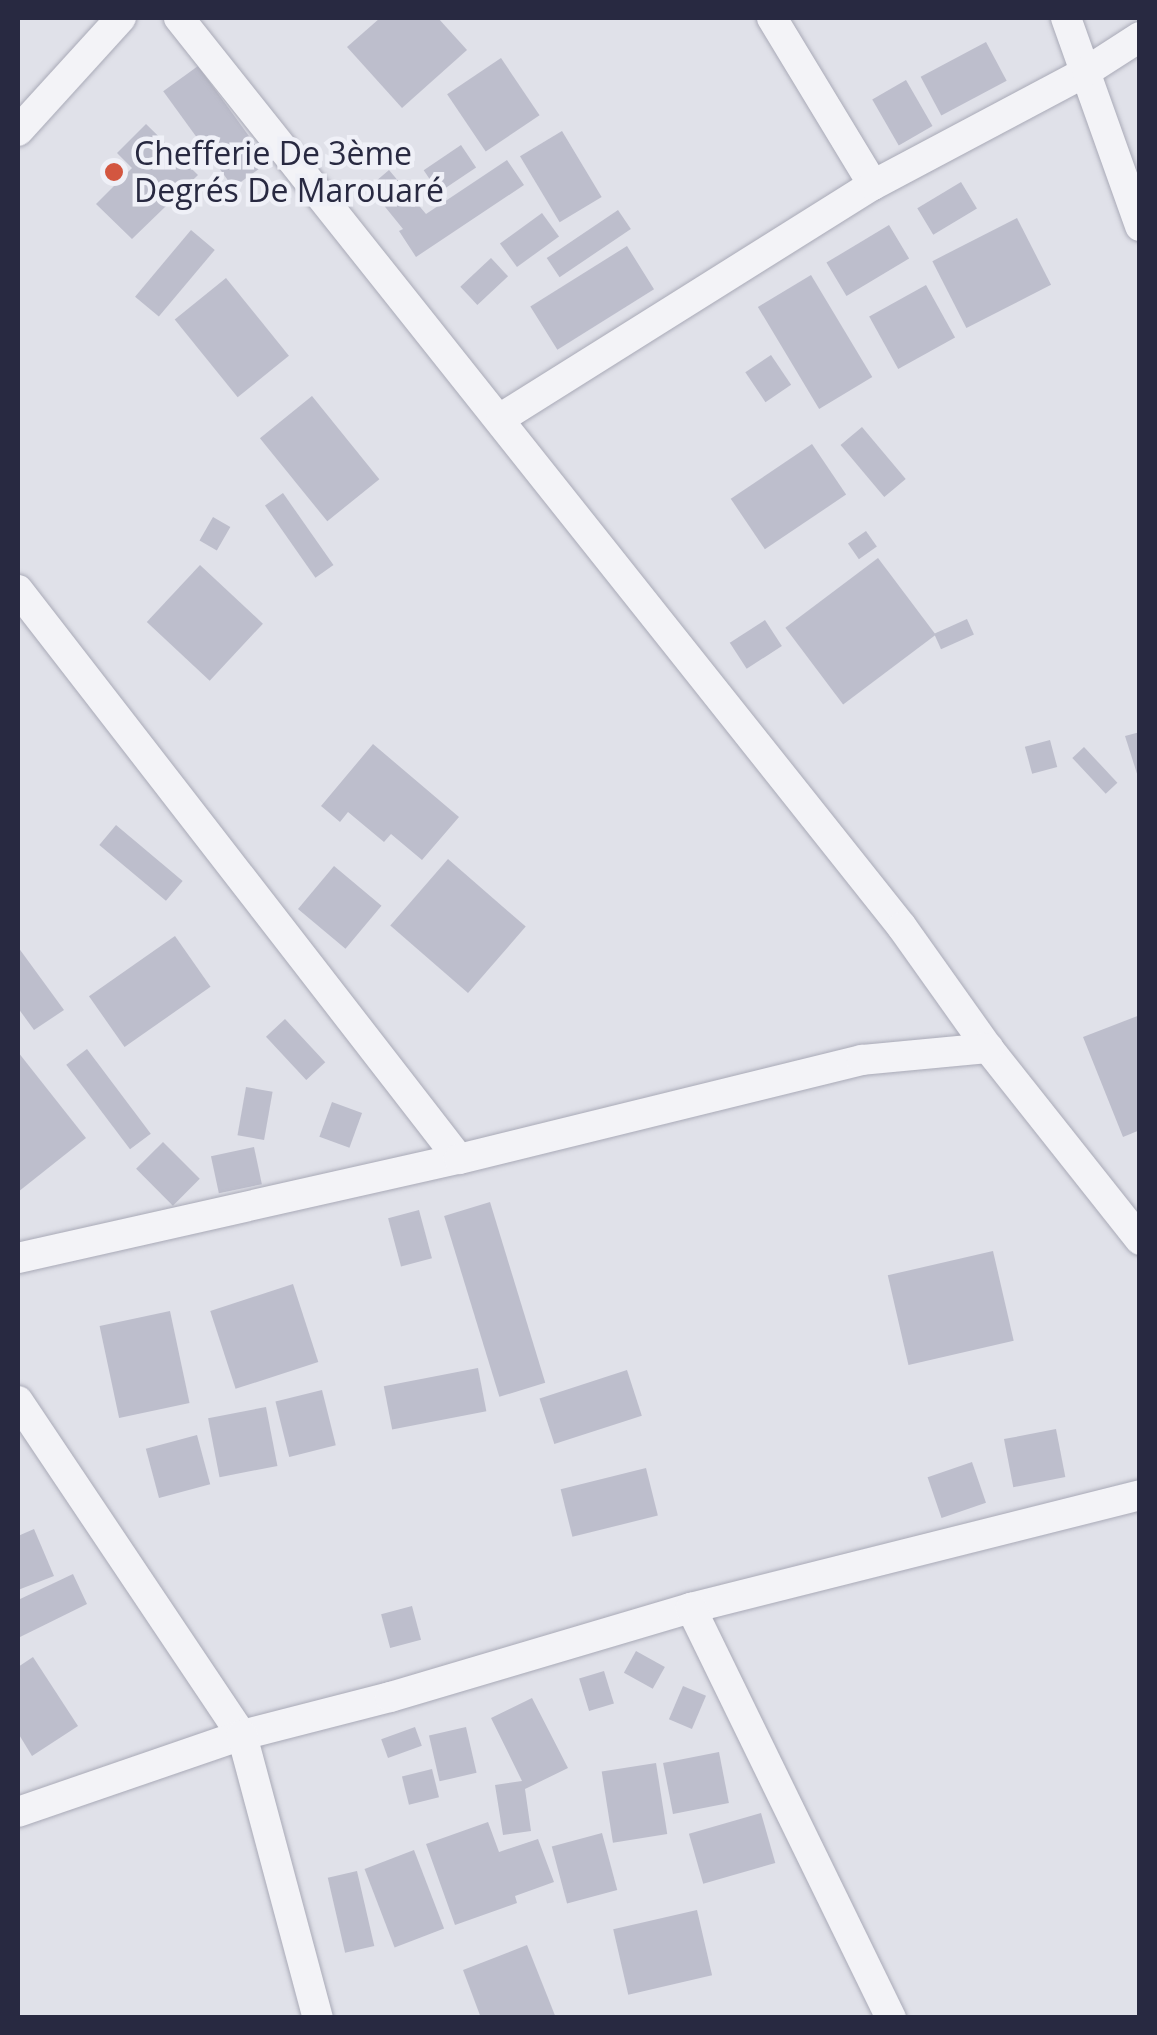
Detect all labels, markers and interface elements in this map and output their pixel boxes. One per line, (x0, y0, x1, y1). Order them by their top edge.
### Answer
place label: Chefferie De 3ème Degrés De Marouaré (134, 135, 444, 210)
marker: Chefferie De 3ème Degrés De Marouaré (103, 161, 125, 183)

